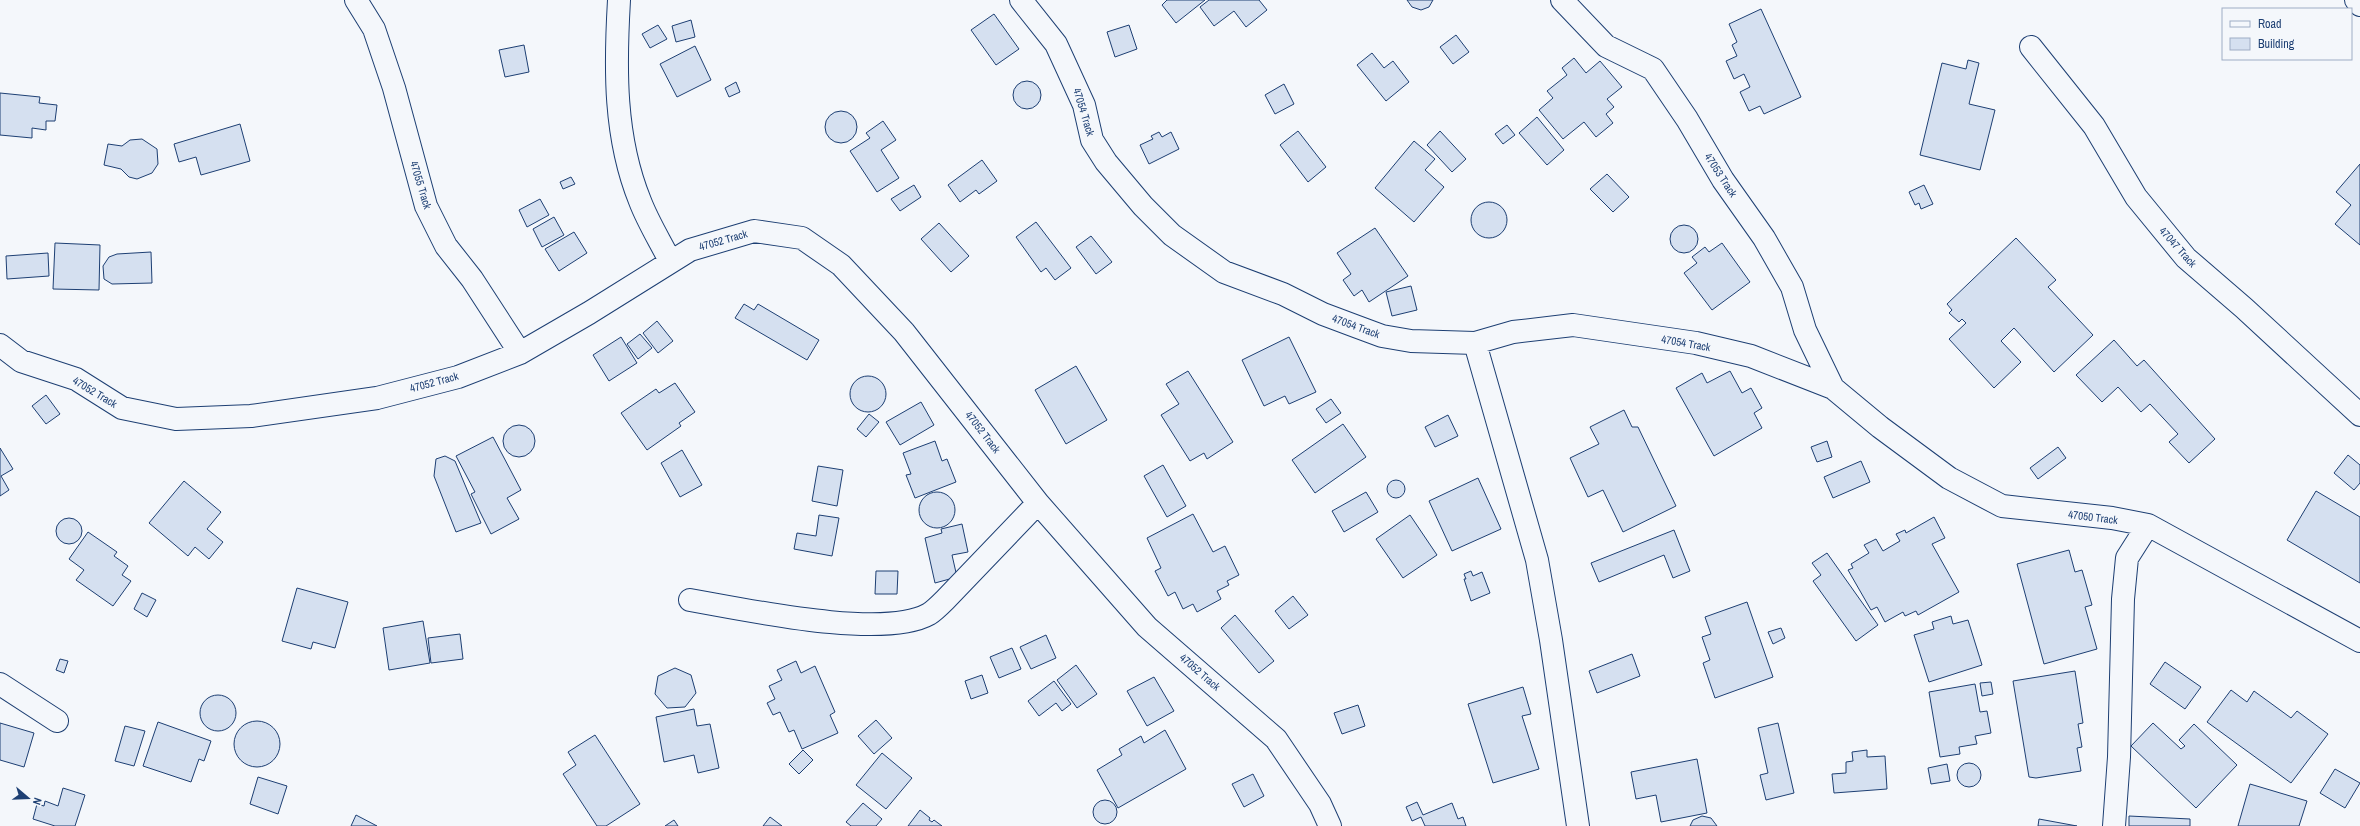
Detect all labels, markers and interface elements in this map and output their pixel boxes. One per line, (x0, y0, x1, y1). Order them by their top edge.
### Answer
legend (2222, 8, 2352, 60)
text: Road (2258, 16, 2282, 32)
text: Building (2258, 36, 2295, 52)
street label: 47054 Track (1070, 86, 1098, 138)
street label: 47053 Track (1702, 150, 1741, 200)
street label: 47055 Track (407, 159, 435, 211)
street label: 47047 Track (2156, 224, 2200, 270)
street label: 47052 Track (697, 226, 749, 254)
street label: 47054 Track (1330, 311, 1382, 341)
street label: 47054 Track (1660, 332, 1712, 354)
street label: 47052 Track (408, 369, 460, 395)
street label: 47052 Track (70, 373, 120, 411)
street label: 47052 Track (962, 408, 1004, 456)
street label: 47050 Track (2068, 507, 2119, 527)
street label: 47052 Track (1177, 650, 1224, 694)
north arrow (8, 778, 48, 818)
text: N (30, 796, 45, 807)

